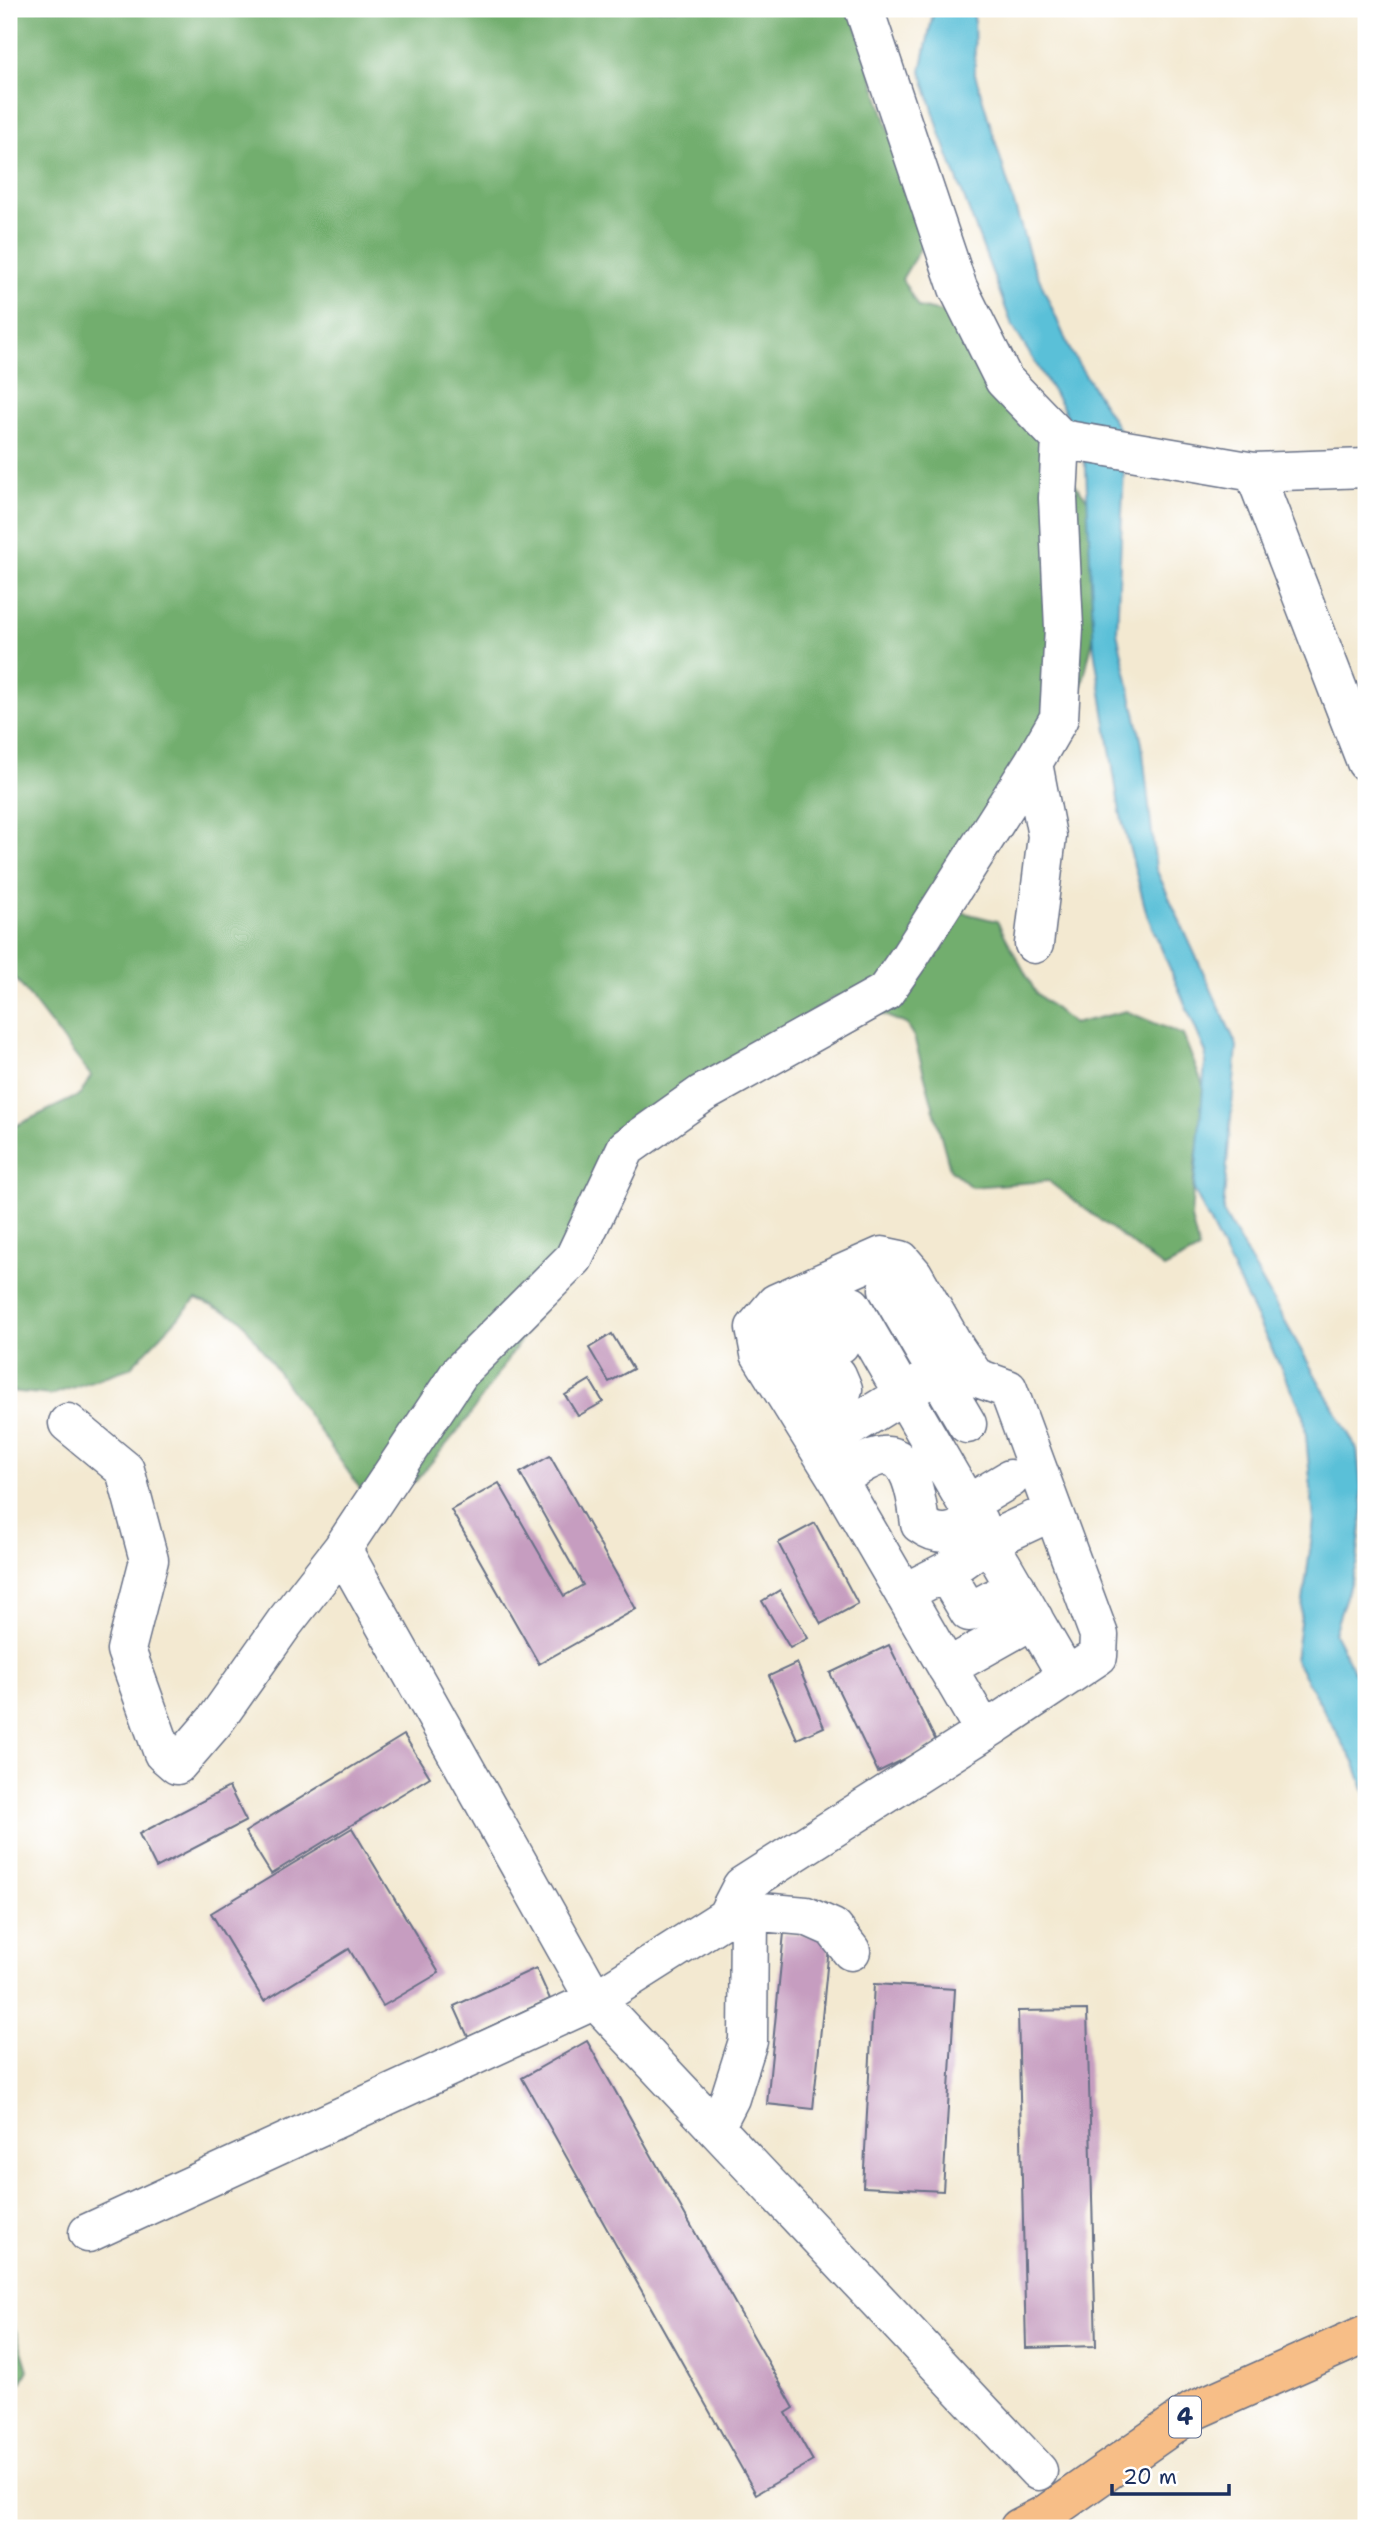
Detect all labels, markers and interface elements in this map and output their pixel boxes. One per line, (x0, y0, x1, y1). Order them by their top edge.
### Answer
road number: 4 (1169, 2396, 1201, 2438)
scale bar (1112, 2453, 1230, 2497)
text: 20 m (1123, 2463, 1177, 2491)

